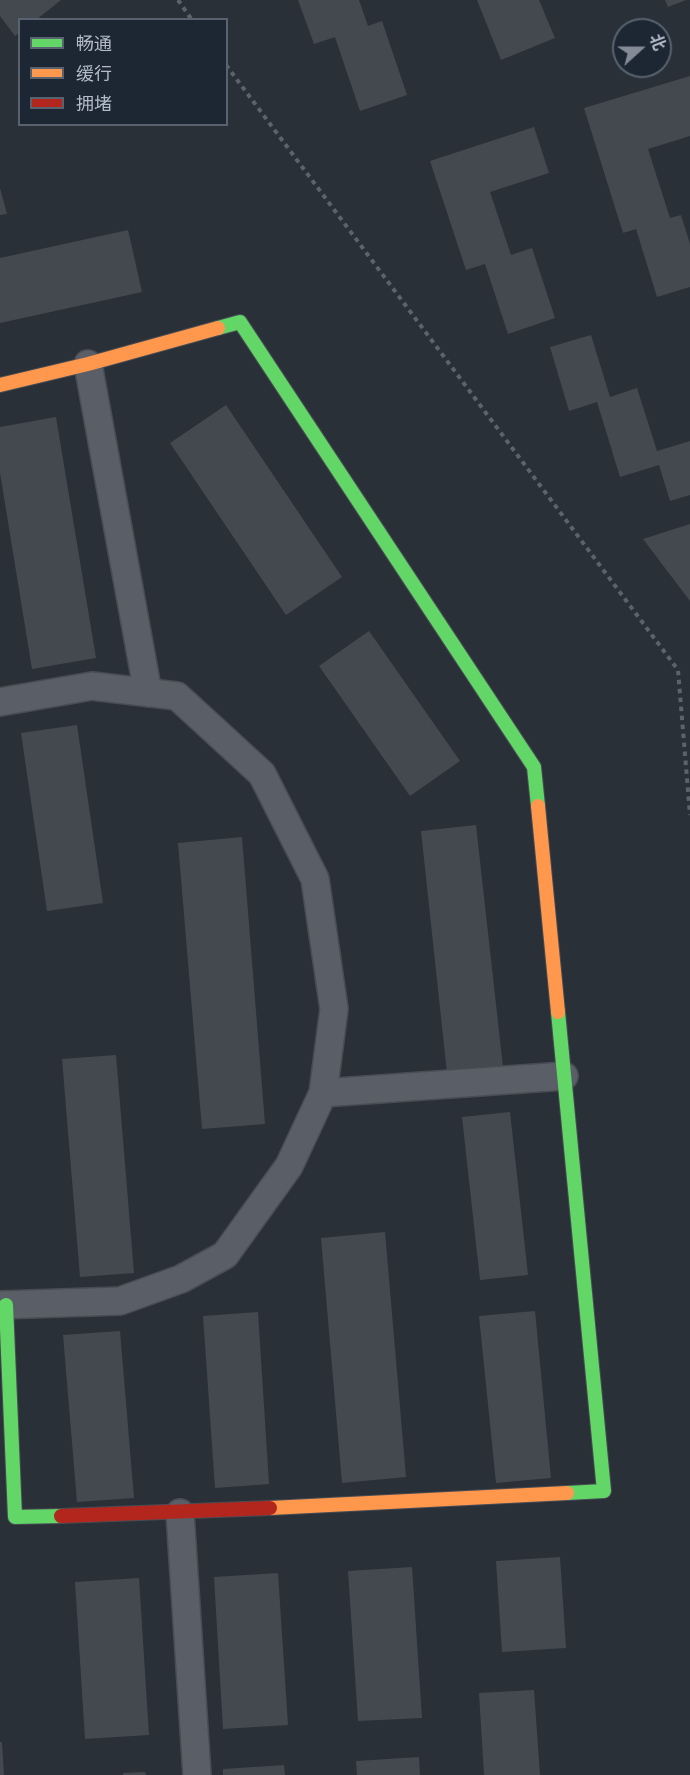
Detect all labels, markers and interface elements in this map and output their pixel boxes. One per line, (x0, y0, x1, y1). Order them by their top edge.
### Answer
legend (18, 18, 228, 126)
north arrow (612, 18, 672, 78)
text: 北 (644, 31, 670, 54)
text: 畅通 (76, 32, 112, 57)
text: 缓行 (76, 62, 112, 87)
text: 拥堵 (76, 92, 112, 117)

